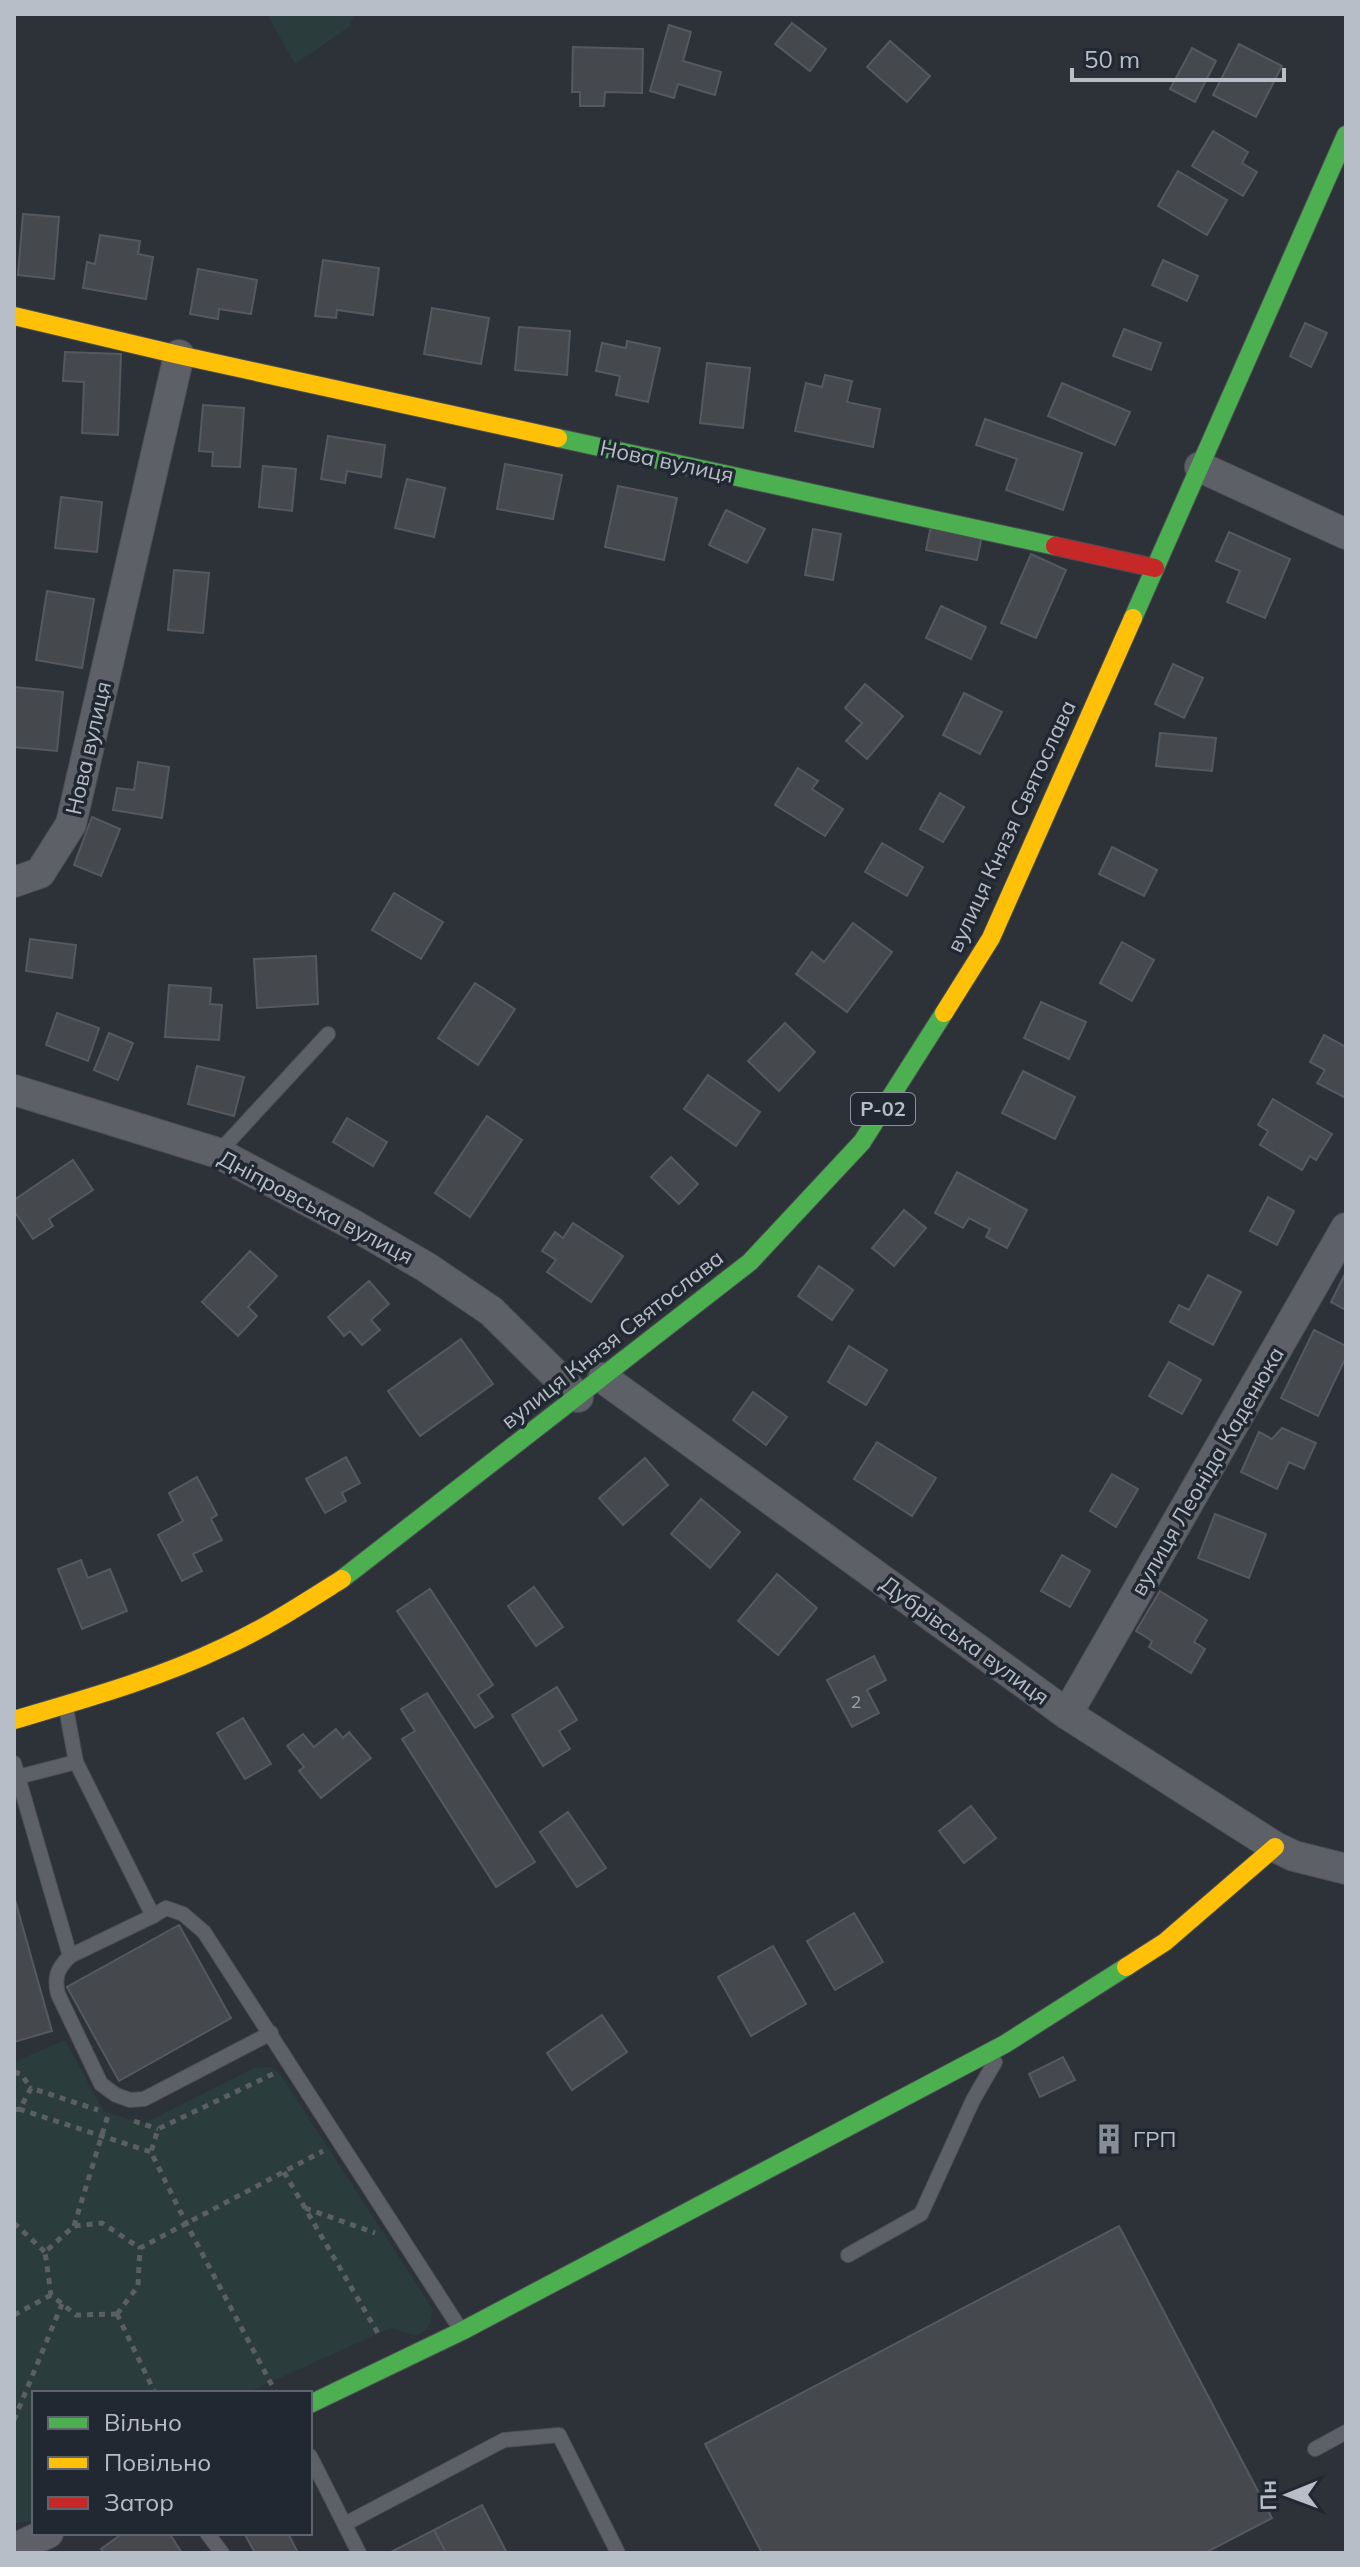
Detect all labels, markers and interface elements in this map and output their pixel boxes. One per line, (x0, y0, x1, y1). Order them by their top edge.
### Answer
scale bar (1072, 32, 1284, 82)
text: 50 m (1084, 44, 1140, 74)
street label: Нова вулиця (598, 433, 736, 489)
street label: Нова вулиця (59, 679, 117, 817)
street label: вулиця Князя Святослава (940, 696, 1082, 956)
road number: Р-02 (851, 1093, 915, 1125)
street label: Дніпровська вулиця (214, 1144, 418, 1270)
street label: вулиця Князя Святослава (495, 1243, 729, 1435)
street label: вулиця Леоніда Каденюка (1124, 1342, 1290, 1600)
street label: Дубрівська вулиця (875, 1569, 1055, 1711)
house number: 2 (851, 1690, 861, 1713)
building icon: ГРП (1092, 2122, 1126, 2156)
place label: ГРП (1133, 2125, 1176, 2153)
legend (32, 2391, 312, 2535)
text: Вільно (104, 2407, 182, 2437)
text: Повільно (104, 2447, 211, 2477)
north arrow (1248, 2455, 1328, 2535)
text: Пн (1254, 2480, 1282, 2511)
text: Затор (104, 2487, 174, 2517)

